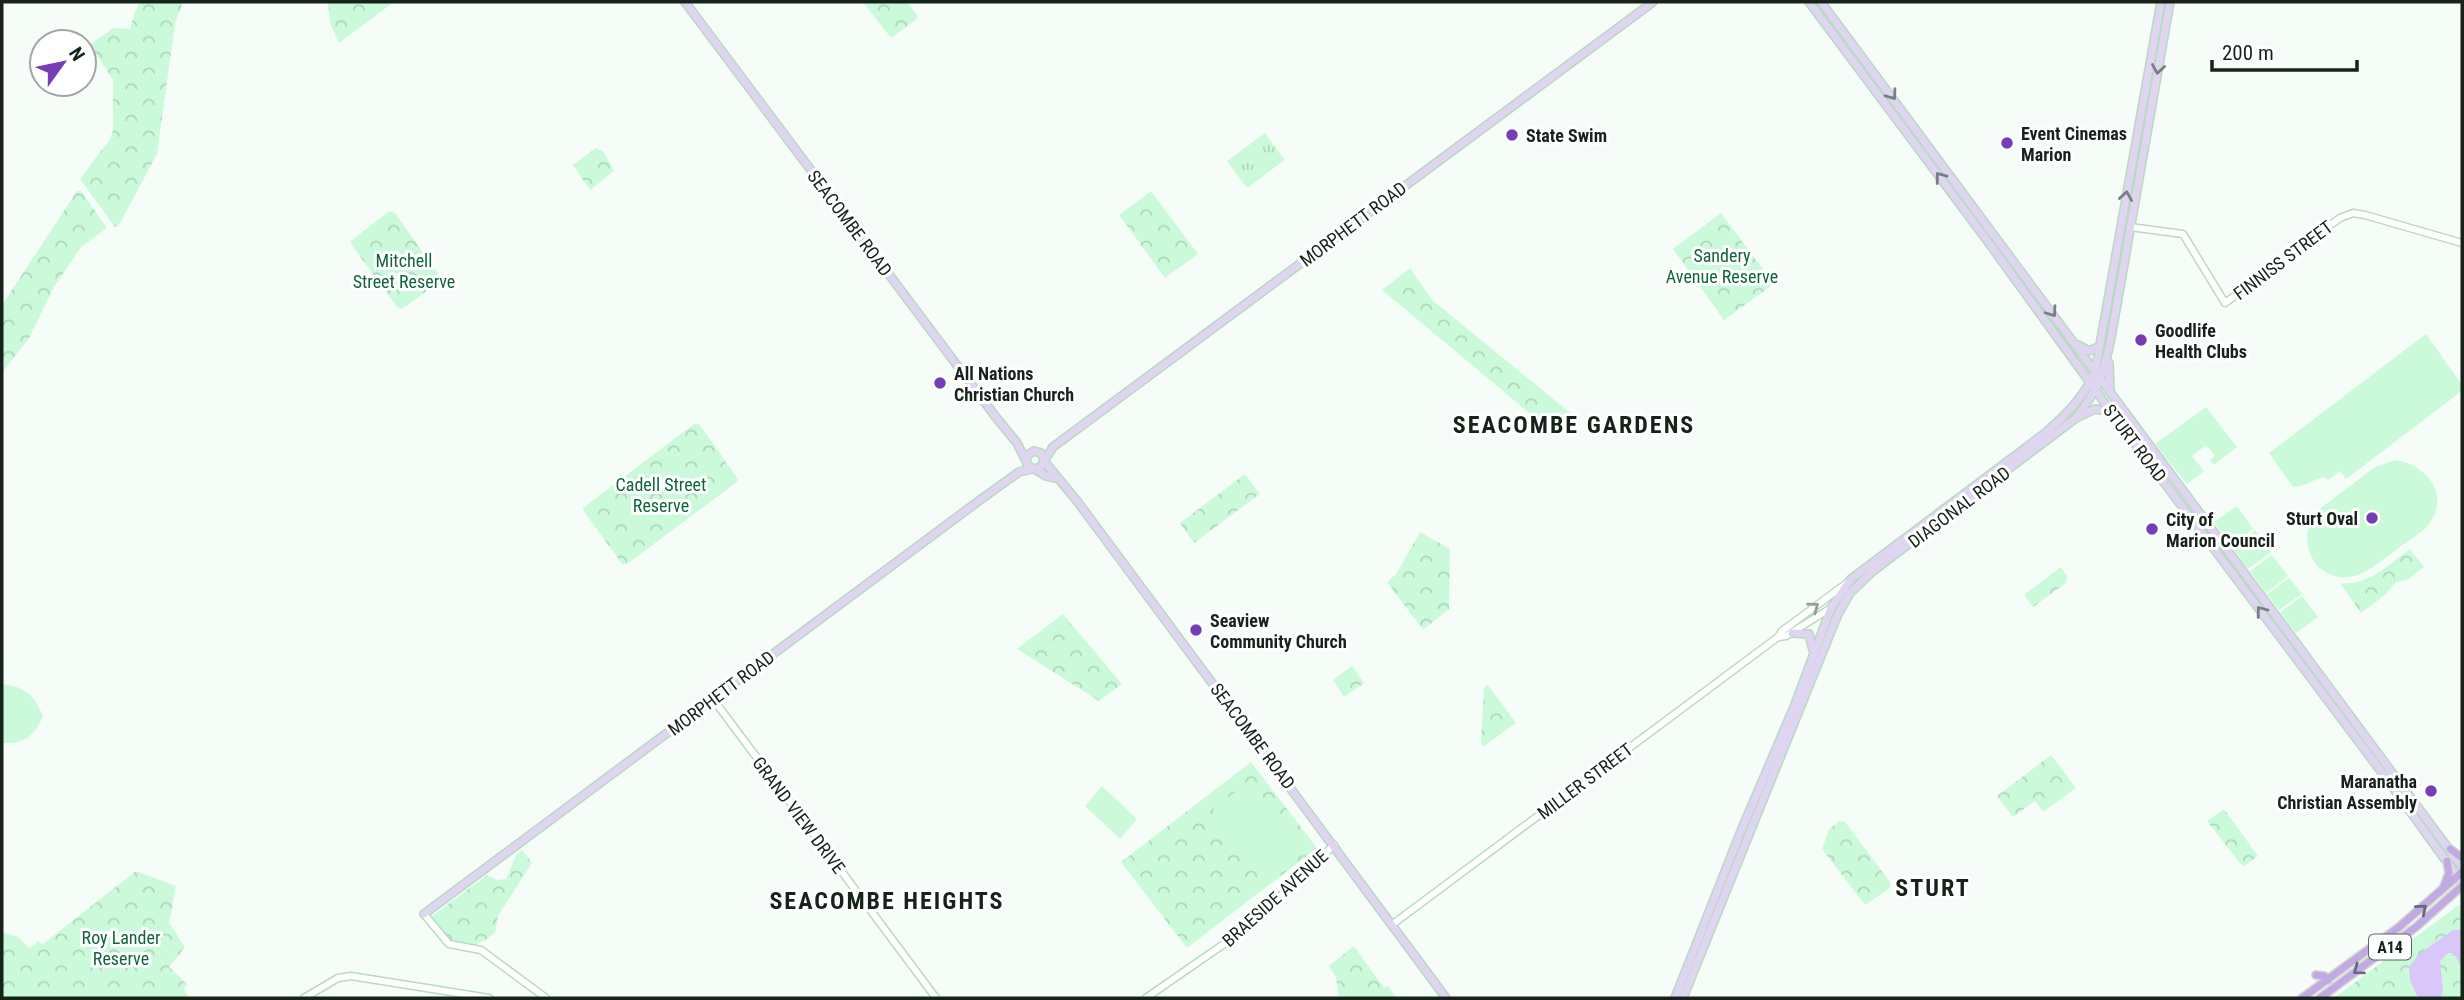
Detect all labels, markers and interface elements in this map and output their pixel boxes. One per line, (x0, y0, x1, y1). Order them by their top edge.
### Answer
north arrow (28, 28, 98, 98)
scale bar (2212, 28, 2357, 72)
text: 200 m (2222, 41, 2274, 65)
text: N (64, 43, 90, 65)
one-way arrow (2151, 63, 2166, 75)
one-way arrow (1884, 87, 1896, 100)
place label: Event Cinemas Marion (2021, 123, 2127, 165)
place label: State Swim (1526, 125, 1607, 146)
marker: State Swim (1504, 127, 1520, 143)
marker: Event Cinemas Marion (1999, 135, 2015, 151)
street label: SEACOMBE ROAD (803, 166, 897, 280)
one-way arrow (1936, 172, 1948, 184)
street label: MORPHETT ROAD (1296, 177, 1410, 271)
one-way arrow (2118, 190, 2133, 202)
street label: FINNISS STREET (2229, 216, 2337, 304)
park label: Sandery Avenue Reserve (1666, 245, 1778, 287)
park label: Mitchell Street Reserve (353, 250, 455, 292)
one-way arrow (2044, 304, 2056, 317)
place label: Goodlife Health Clubs (2155, 320, 2247, 362)
marker: Goodlife Health Clubs (2133, 332, 2149, 348)
place label: All Nations Christian Church (954, 363, 1074, 405)
marker: All Nations Christian Church (932, 375, 948, 391)
street label: STURT ROAD (2099, 400, 2171, 486)
district label: SEACOMBE GARDENS (1453, 411, 1695, 439)
street label: DIAGONAL ROAD (1904, 462, 2014, 552)
park label: Cadell Street Reserve (616, 474, 706, 516)
place label: Sturt Oval (2286, 508, 2358, 529)
place label: City of Marion Council (2166, 509, 2275, 551)
marker: Sturt Oval (2364, 510, 2380, 526)
marker: City of Marion Council (2144, 521, 2160, 537)
one-way arrow (1806, 603, 1818, 616)
one-way arrow (2257, 607, 2269, 619)
place label: Seaview Community Church (1210, 610, 1347, 652)
marker: Seaview Community Church (1188, 622, 1204, 638)
street label: MORPHETT ROAD (664, 646, 778, 740)
street label: SEACOMBE ROAD (1206, 679, 1300, 793)
street label: MILLER STREET (1533, 738, 1637, 824)
street label: GRAND VIEW DRIVE (748, 752, 850, 878)
place label: Maranatha Christian Assembly (2277, 771, 2417, 813)
marker: Maranatha Christian Assembly (2423, 783, 2439, 799)
street label: BRAESIDE AVENUE (1218, 845, 1332, 951)
district label: STURT (1895, 874, 1971, 902)
district label: SEACOMBE HEIGHTS (769, 887, 1005, 915)
one-way arrow (2413, 905, 2426, 917)
park label: Roy Lander Reserve (82, 927, 161, 969)
road number: A14 (2369, 934, 2411, 959)
one-way arrow (2353, 962, 2366, 975)

